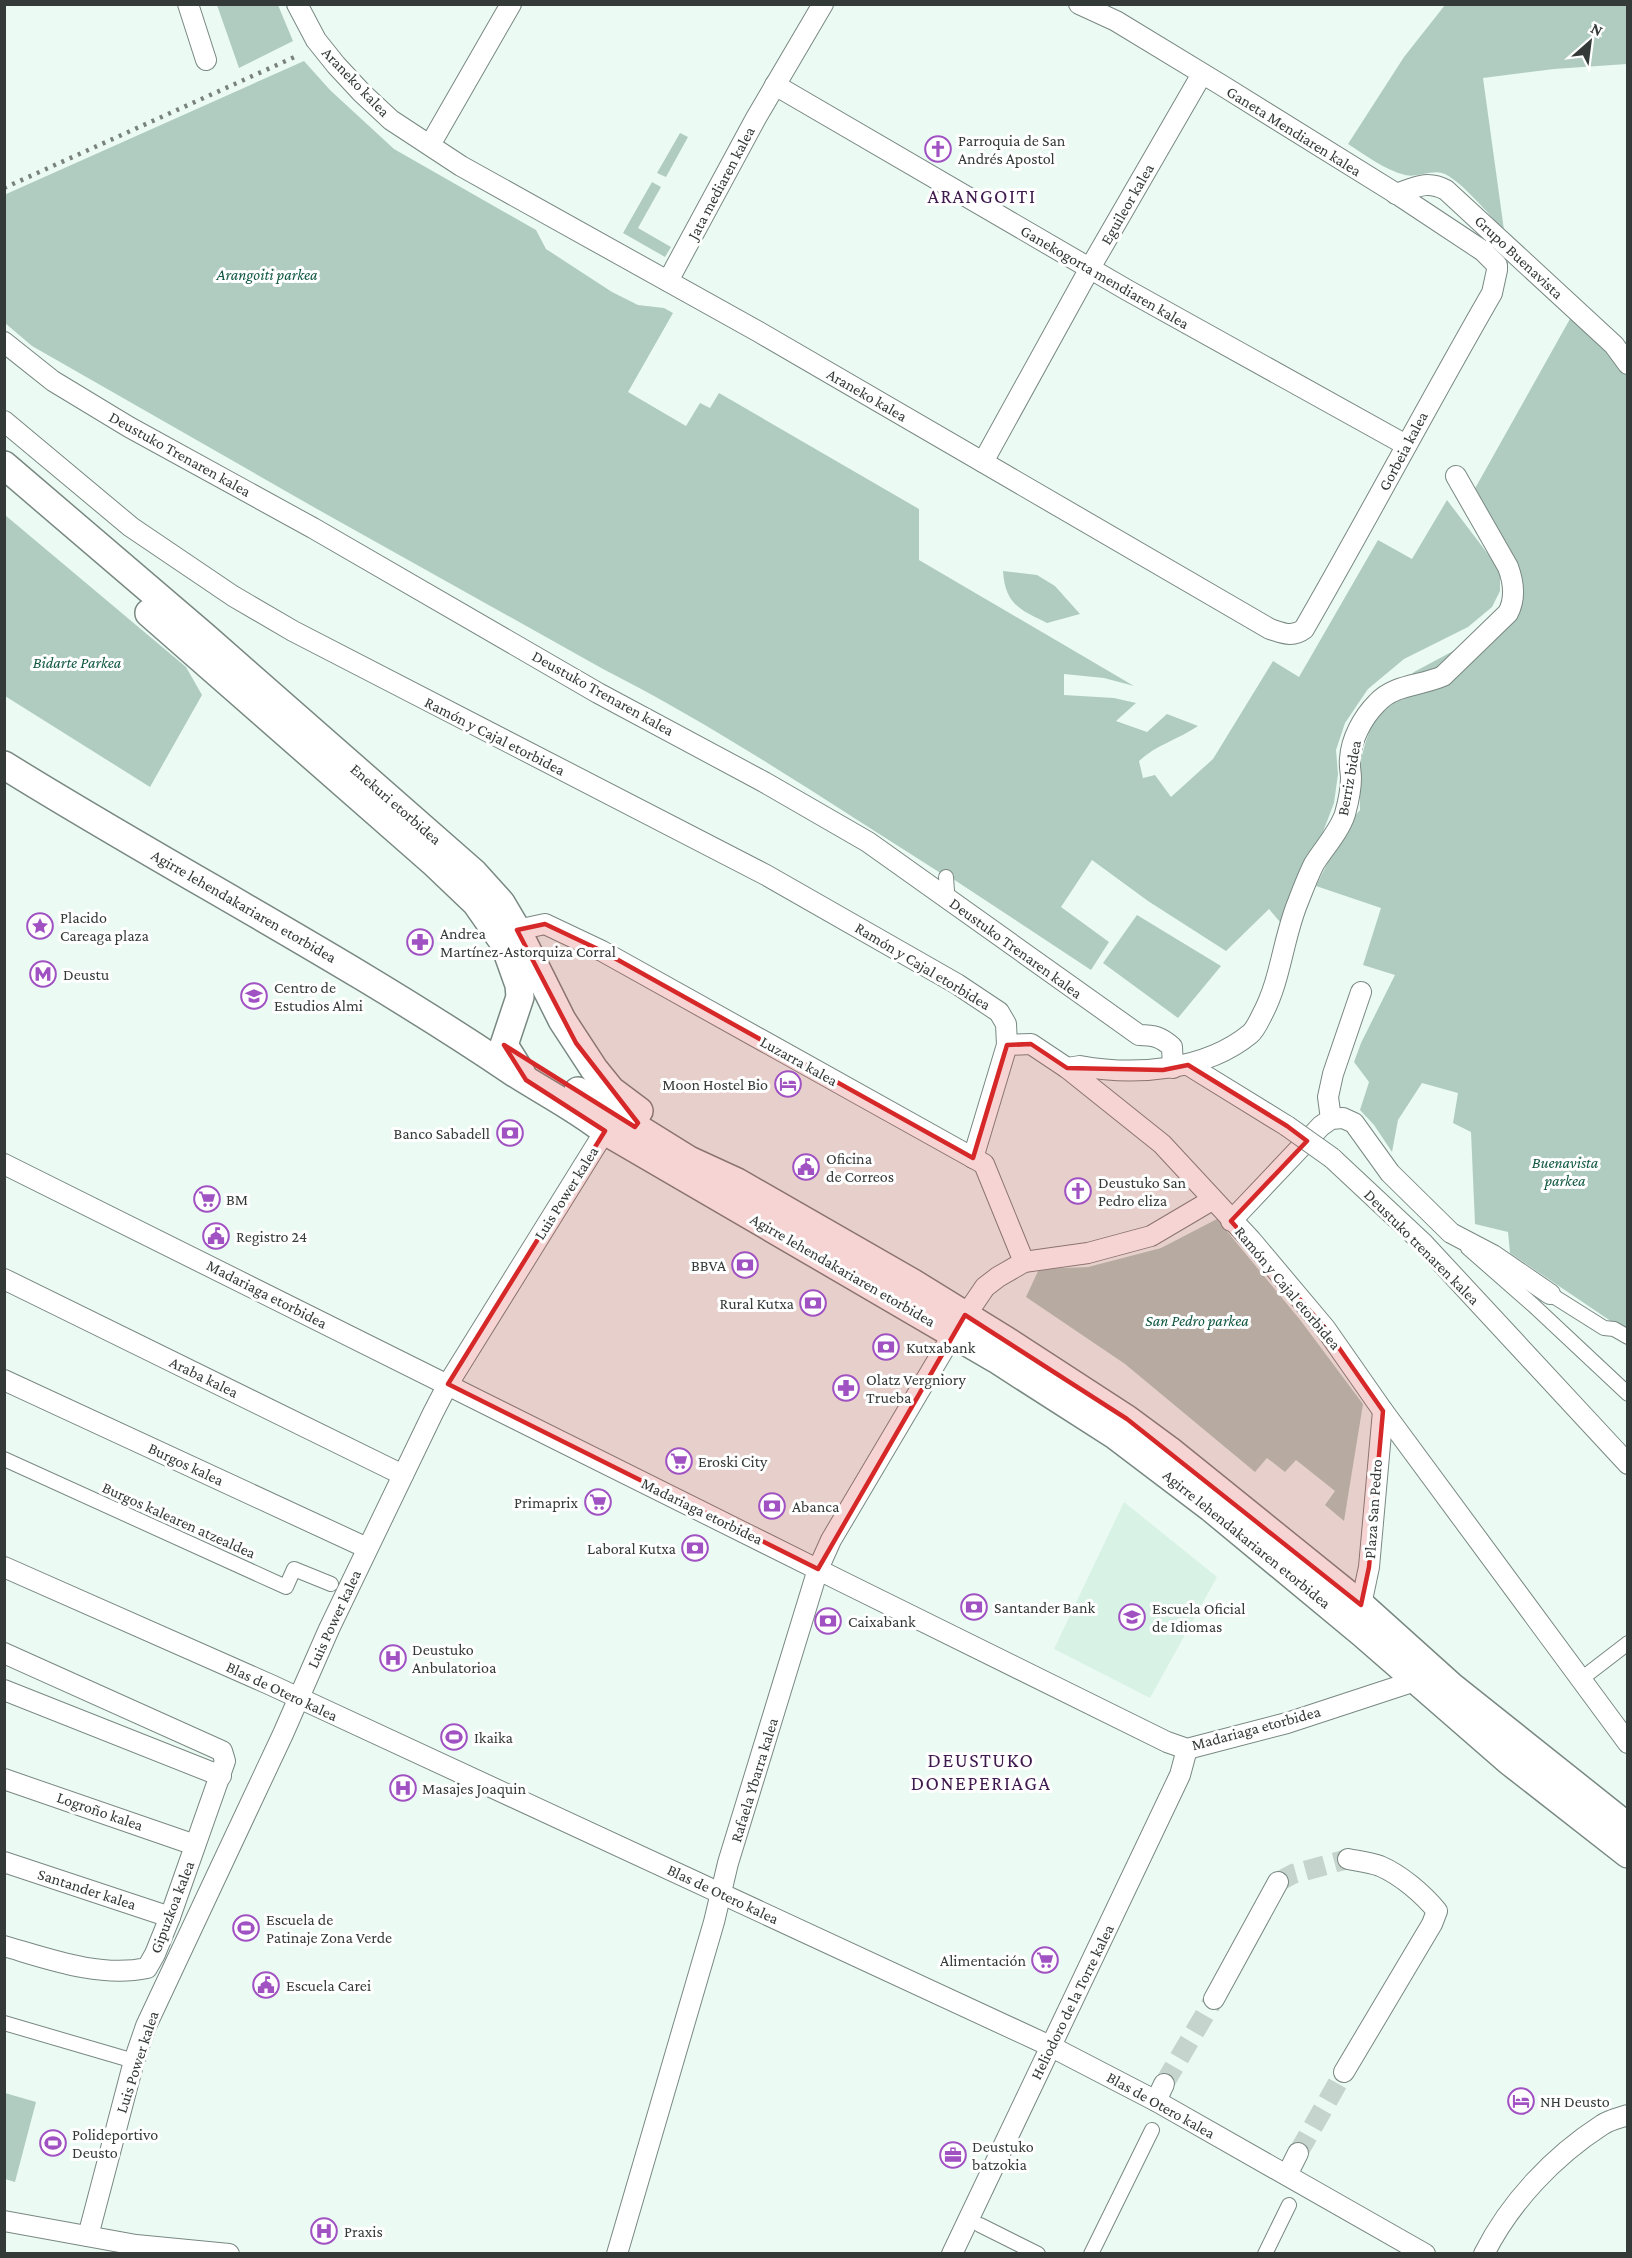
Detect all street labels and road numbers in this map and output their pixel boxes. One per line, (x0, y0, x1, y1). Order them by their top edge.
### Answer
street label: Araneko kalea (319, 44, 394, 121)
street label: Ganeta Mendiaren kalea (1224, 83, 1365, 180)
street label: Jata mediaren kalea (683, 123, 759, 245)
street label: Eguileor kalea (1097, 160, 1158, 248)
street label: Grupo Buenavista (1471, 212, 1567, 303)
street label: Ganekogorta mendiaren kalea (1017, 222, 1193, 333)
street label: Araneko kalea (824, 365, 911, 425)
street label: Deustuko Trenaren kalea (106, 408, 254, 500)
street label: Gorbeia kalea (1375, 408, 1431, 493)
street label: Deustuko Trenaren kalea (529, 647, 677, 739)
street label: Ramón y Cajal etorbidea (422, 693, 569, 780)
street label: Berriz bidea (1334, 738, 1364, 817)
street label: Enekuri etorbidea (347, 760, 445, 848)
street label: Agirre lehendakariaren etorbidea (148, 846, 340, 967)
street label: Deustuko Trenaren kalea (947, 894, 1086, 1002)
street label: Ramón y Cajal etorbidea (852, 919, 994, 1014)
street label: Luzarra kalea (757, 1033, 841, 1089)
street label: Luis Power kalea (531, 1143, 602, 1243)
street label: Deustuko trenaren kalea (1361, 1186, 1484, 1309)
street label: Agirre lehendakariaren etorbidea (747, 1210, 939, 1331)
street label: Ramón y Cajal etorbidea (1231, 1223, 1345, 1354)
street label: Madariaga etorbidea (203, 1256, 331, 1333)
street label: Araba kalea (167, 1353, 242, 1401)
street label: Burgos kalea (145, 1439, 227, 1490)
street label: Plaza San Pedro (1361, 1459, 1385, 1559)
street label: Agirre lehendakariaren etorbidea (1159, 1466, 1335, 1613)
street label: Madariaga etorbidea (638, 1474, 766, 1549)
street label: Burgos kalearen atzealdea (99, 1478, 259, 1563)
street label: Luis Power kalea (304, 1567, 364, 1671)
street label: Blas de Otero kalea (224, 1658, 341, 1725)
street label: Madariaga etorbidea (1190, 1702, 1323, 1754)
street label: Rafaela Ybarra kalea (727, 1715, 781, 1844)
street label: Logroño kalea (54, 1788, 146, 1835)
street label: Gipuzkoa kalea (147, 1858, 199, 1956)
street label: Blas de Otero kalea (665, 1861, 782, 1928)
street label: Santander kalea (36, 1865, 139, 1913)
street label: Heliodoro de la Torre kalea (1027, 1921, 1117, 2082)
street label: Luis Power kalea (112, 2008, 162, 2115)
street label: Blas de Otero kalea (1104, 2068, 1219, 2142)

